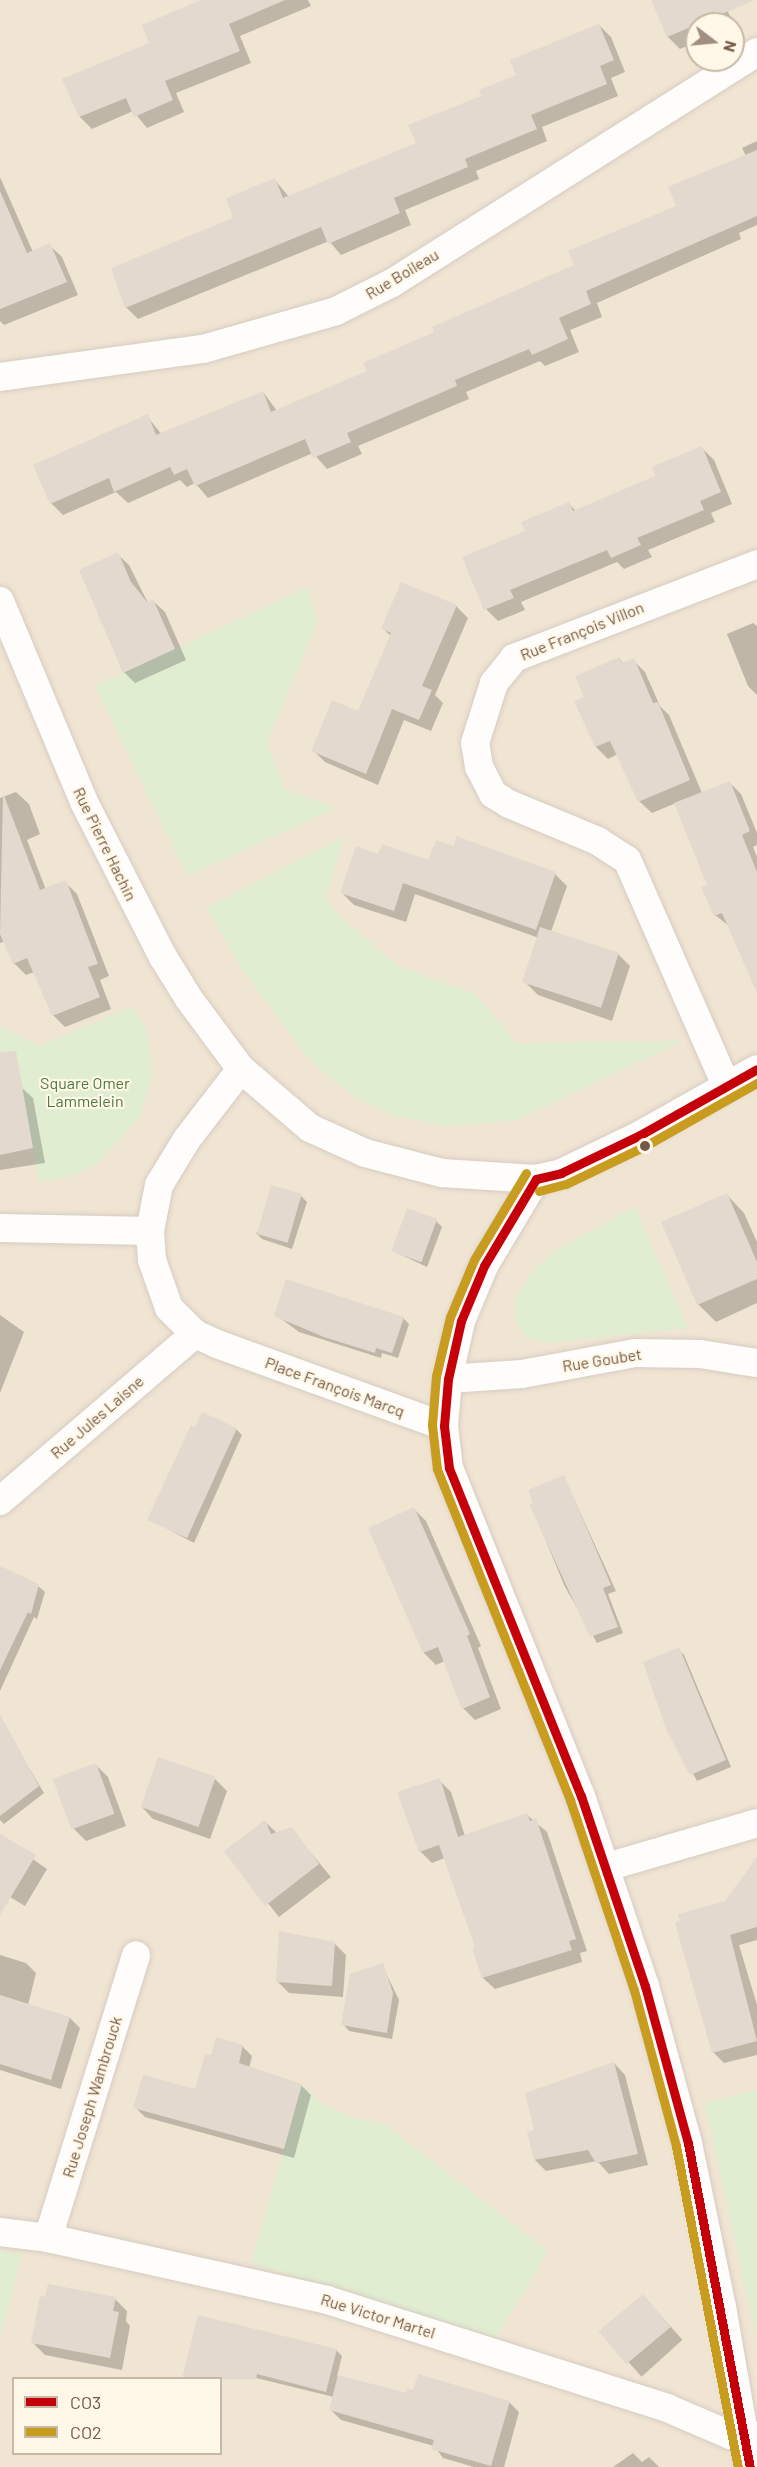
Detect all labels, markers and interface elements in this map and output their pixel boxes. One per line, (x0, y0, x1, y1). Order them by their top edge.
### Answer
north arrow (685, 12, 745, 72)
text: N (720, 39, 741, 54)
street label: Rue Boileau (362, 245, 442, 303)
street label: Rue François Villon (517, 597, 647, 665)
street label: Rue Pierre Hachin (69, 784, 141, 904)
park label: Square Omer Lammelein (40, 1073, 130, 1111)
unlabelled marker (639, 1140, 651, 1152)
street label: Rue Goubet (561, 1344, 643, 1376)
street label: Place François Marcq (263, 1353, 407, 1421)
street label: Rue Jules Laisne (47, 1371, 147, 1463)
street label: Rue Joseph Wambrouck (58, 2014, 126, 2180)
street label: Rue Victor Martel (318, 2289, 438, 2343)
legend (12, 2377, 222, 2455)
text: CO3 (70, 2391, 101, 2413)
text: CO2 (70, 2421, 102, 2443)

